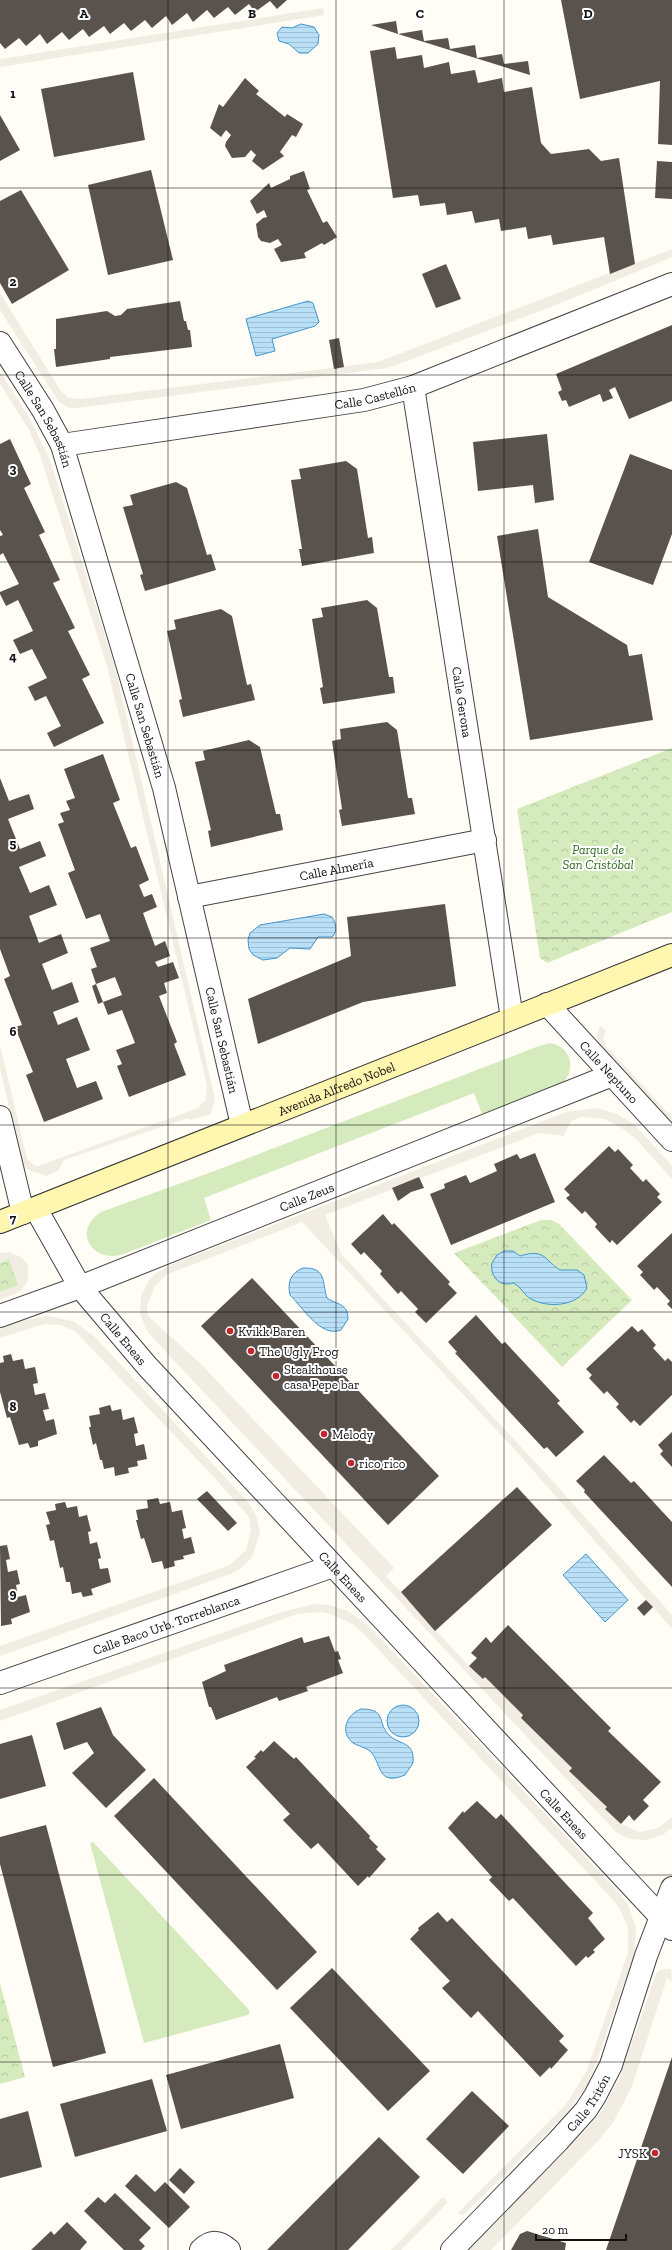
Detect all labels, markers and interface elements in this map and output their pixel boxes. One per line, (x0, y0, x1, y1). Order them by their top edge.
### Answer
text: A (80, 6, 89, 21)
text: B (248, 6, 256, 21)
text: C (416, 6, 424, 21)
text: D (583, 6, 593, 21)
text: 1 (10, 86, 16, 101)
text: 2 (10, 274, 17, 289)
street label: Calle San Sebastián (12, 367, 76, 470)
street label: Calle Castellón (333, 379, 418, 412)
text: 3 (10, 461, 17, 476)
text: 4 (9, 649, 17, 664)
street label: Calle Gerona (449, 666, 476, 739)
street label: Calle San Sebastián (123, 671, 168, 780)
text: 5 (10, 836, 17, 851)
park label: Parque de San Cristóbal (562, 842, 634, 872)
street label: Calle Almería (298, 854, 375, 883)
street label: Calle San Sebastián (203, 985, 242, 1095)
text: 6 (10, 1024, 17, 1039)
street label: Calle Neptuno (577, 1037, 642, 1106)
street label: Avenida Alfredo Nobel (276, 1058, 397, 1118)
street label: Calle Zeus (277, 1179, 336, 1214)
text: 7 (10, 1211, 17, 1226)
street label: Calle Eneas (97, 1309, 150, 1368)
place label: Kvikk Baren (238, 1324, 306, 1339)
marker: Kvikk Baren (225, 1326, 235, 1336)
place label: The Ugly Frog (259, 1344, 339, 1359)
marker: The Ugly Frog (246, 1346, 256, 1356)
place label: Steakhouse casa Pepe bar (284, 1362, 359, 1392)
marker: Steakhouse casa Pepe bar (271, 1371, 281, 1381)
text: 8 (9, 1399, 17, 1414)
place label: Melody (332, 1427, 373, 1442)
marker: Melody (319, 1429, 329, 1439)
place label: rico rico (359, 1456, 406, 1471)
marker: rico rico (346, 1458, 356, 1468)
street label: Calle Eneas (316, 1548, 371, 1605)
text: 9 (10, 1586, 17, 1601)
street label: Calle Baco Urb. Torreblanca (91, 1592, 242, 1657)
street label: Calle Eneas (537, 1785, 592, 1842)
street label: Calle Tritón (563, 2071, 613, 2134)
place label: JYSK (618, 2146, 648, 2161)
marker: JYSK (650, 2148, 660, 2158)
scale bar (536, 2216, 626, 2242)
text: 20 m (542, 2223, 569, 2237)

